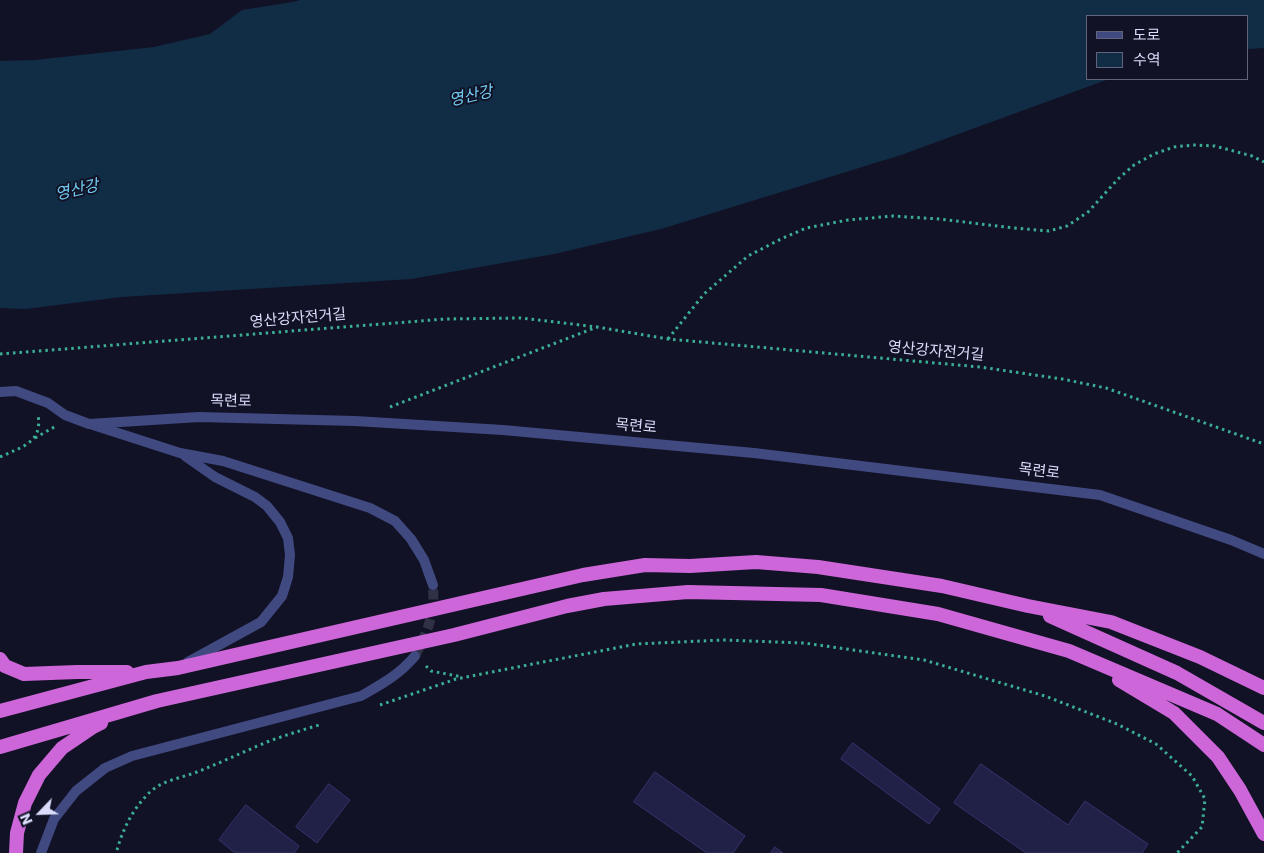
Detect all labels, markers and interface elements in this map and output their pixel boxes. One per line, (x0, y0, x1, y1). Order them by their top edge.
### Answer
legend (1086, 15, 1249, 80)
text: 도로 (1133, 24, 1161, 45)
text: 수역 (1133, 49, 1161, 70)
water label: 영산강 (447, 83, 495, 111)
water label: 영산강 (53, 177, 101, 205)
street label: 영산강자전거길 (249, 306, 347, 332)
street label: 영산강자전거길 (887, 339, 985, 365)
street label: 목련로 (210, 393, 252, 411)
street label: 목련로 (615, 416, 657, 438)
street label: 목련로 (1017, 461, 1061, 483)
north arrow (15, 788, 65, 838)
text: N (15, 810, 38, 828)

